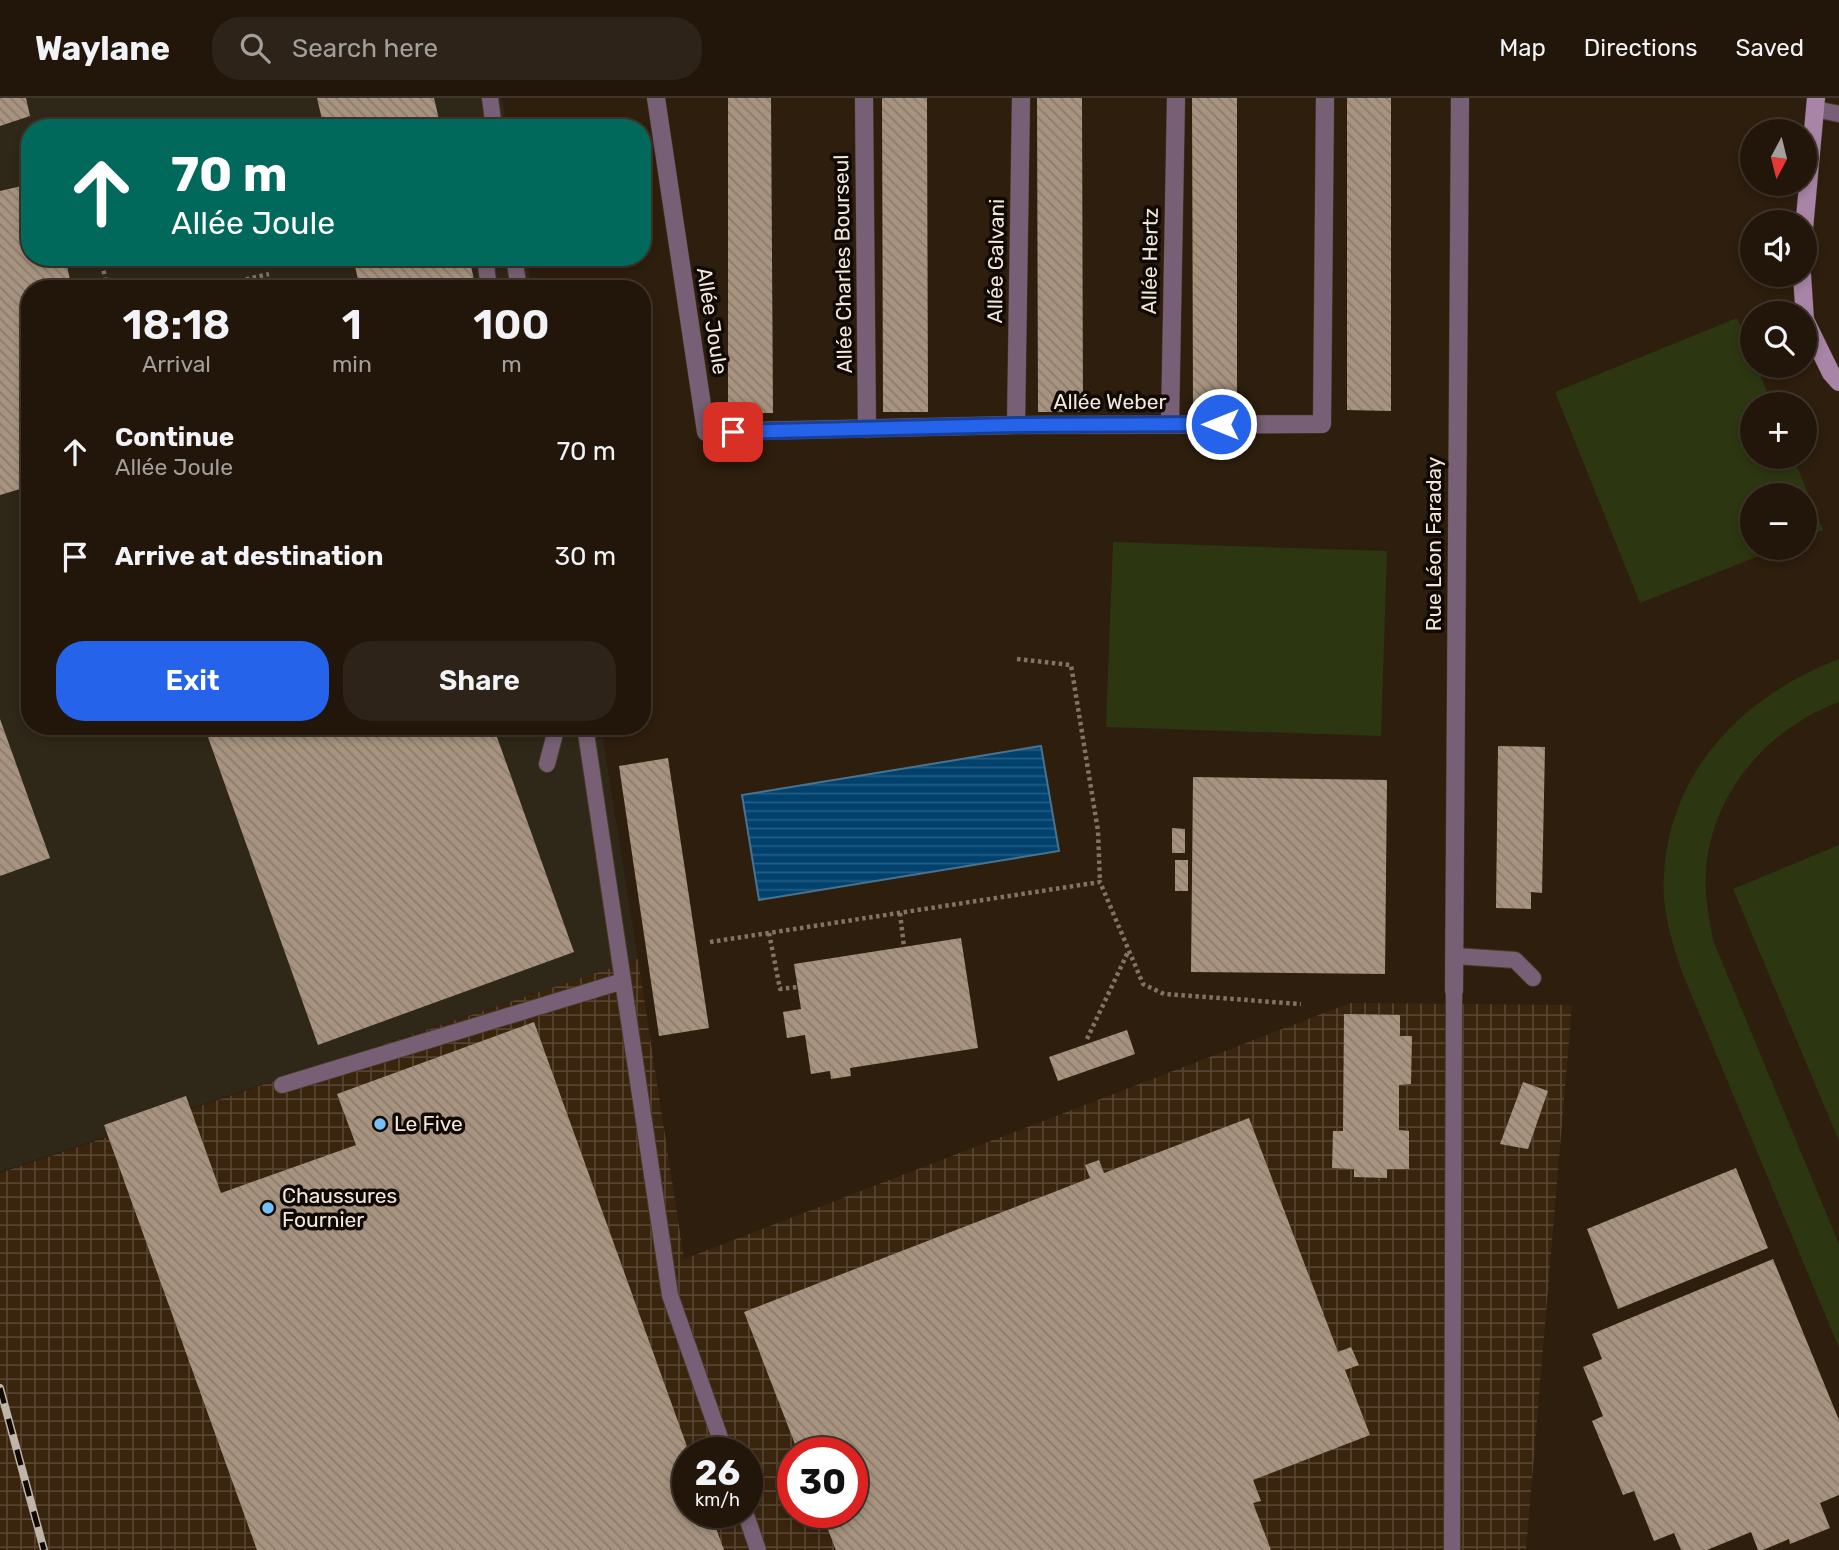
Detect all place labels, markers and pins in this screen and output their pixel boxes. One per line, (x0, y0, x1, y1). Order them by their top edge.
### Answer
pin (703, 402, 763, 462)
place label: Le Five (394, 1111, 463, 1136)
marker: Le Five (372, 1116, 388, 1132)
place label: Chaussures Fournier (282, 1183, 397, 1232)
marker: Chaussures Fournier (260, 1200, 276, 1216)

